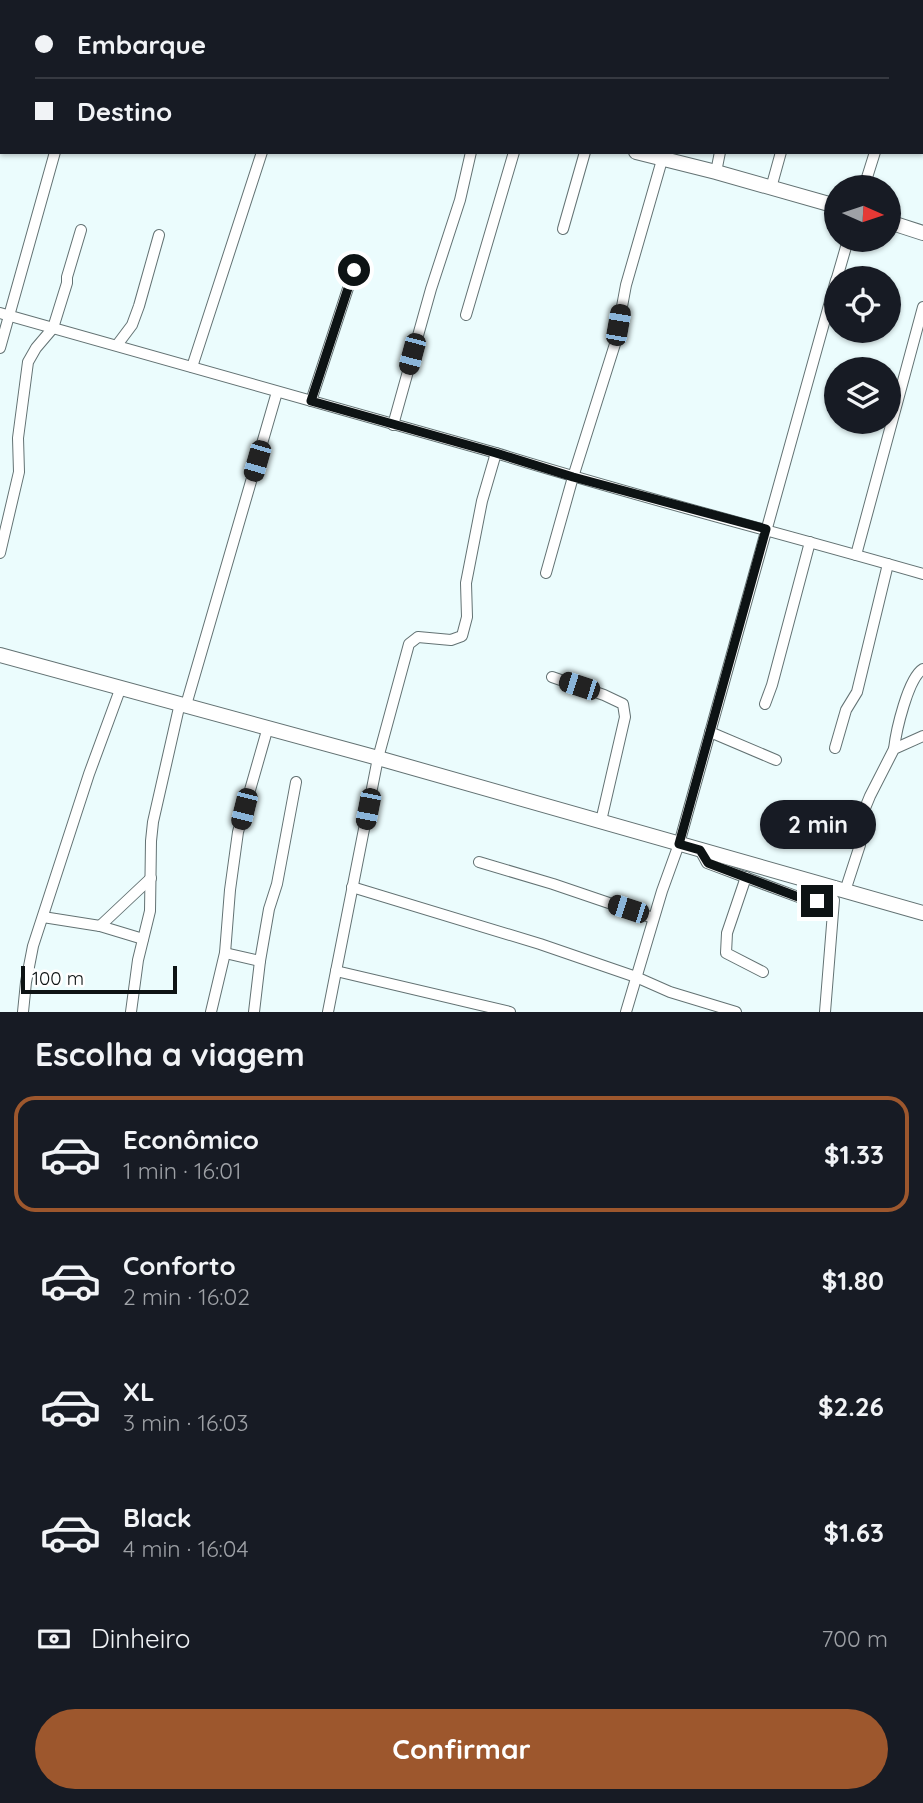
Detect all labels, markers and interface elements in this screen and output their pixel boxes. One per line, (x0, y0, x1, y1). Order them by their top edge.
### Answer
text: Embarque (77, 28, 206, 61)
text: Destino (77, 95, 172, 128)
north arrow (824, 175, 901, 252)
map controls (824, 175, 901, 434)
route start (338, 254, 370, 286)
button: locate (824, 266, 901, 343)
car (605, 302, 632, 348)
car (397, 331, 428, 377)
button: layers (824, 357, 901, 434)
car (242, 438, 273, 484)
car (556, 670, 603, 702)
car (229, 786, 260, 832)
car (354, 786, 383, 832)
callout: 2 min (759, 800, 875, 848)
text: 2 min (788, 810, 848, 839)
route end (801, 885, 833, 917)
car (605, 893, 652, 925)
scale bar (21, 963, 177, 995)
text: 100 m (32, 966, 84, 990)
text: Escolha a viagem (35, 1034, 305, 1074)
icon: car (39, 1123, 102, 1186)
text: Econômico (123, 1123, 259, 1156)
text: $1.33 (824, 1138, 884, 1171)
text: 1 min · 16:01 (123, 1156, 241, 1185)
icon: car (39, 1249, 102, 1312)
text: Conforto (123, 1249, 236, 1282)
text: $1.80 (822, 1264, 884, 1297)
text: 2 min · 16:02 (123, 1282, 250, 1311)
icon: car (39, 1375, 102, 1438)
text: XL (123, 1375, 155, 1408)
text: $2.26 (818, 1390, 884, 1423)
text: 3 min · 16:03 (123, 1408, 249, 1437)
icon: car (39, 1501, 102, 1564)
text: Black (123, 1501, 192, 1534)
text: $1.63 (824, 1516, 884, 1549)
text: 4 min · 16:04 (123, 1534, 249, 1563)
icon: cash (35, 1620, 73, 1658)
text: Dinheiro (91, 1622, 190, 1655)
text: 700 m (822, 1624, 888, 1653)
button: Confirmar (35, 1709, 888, 1789)

